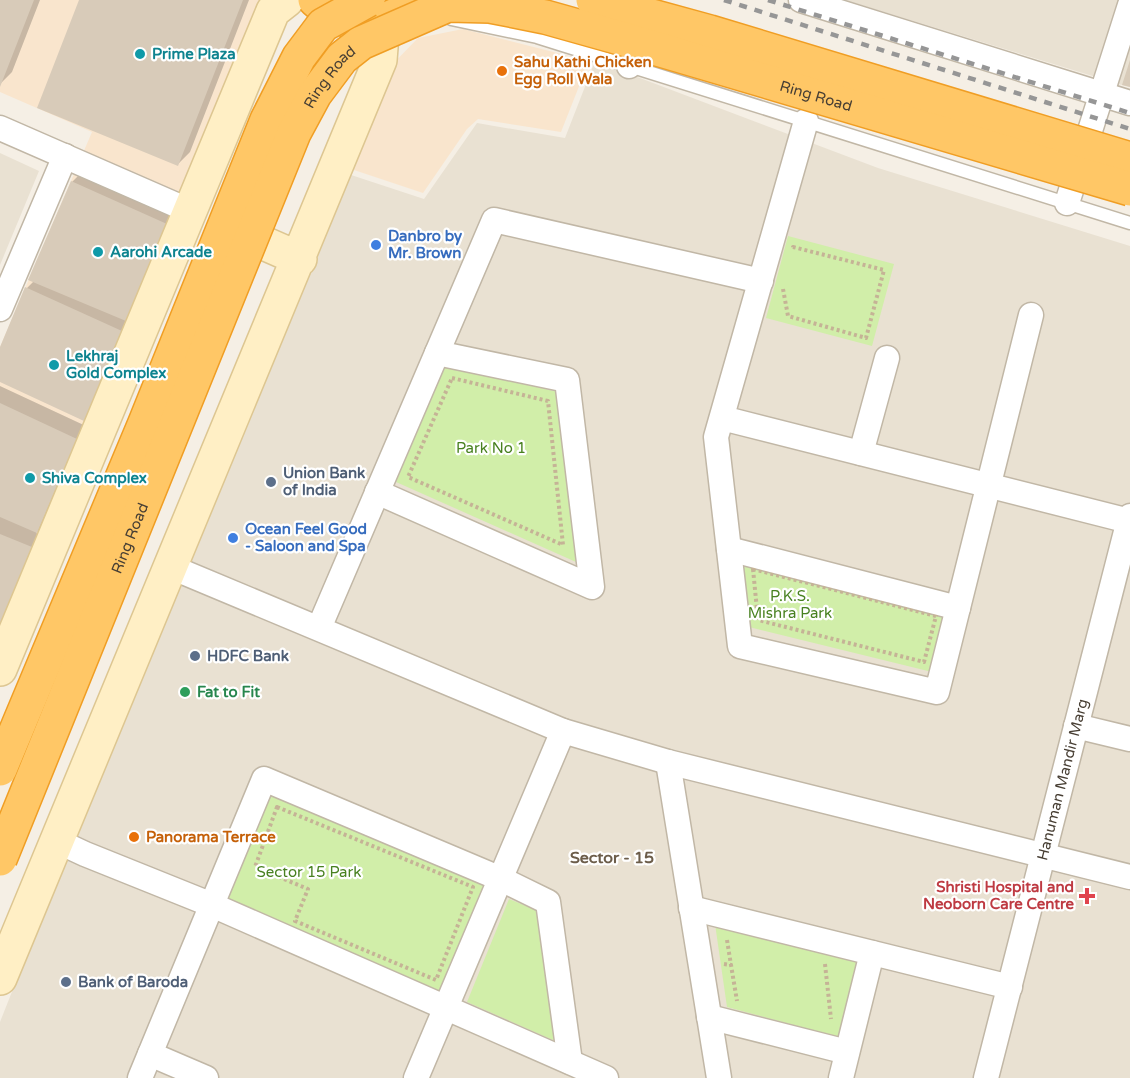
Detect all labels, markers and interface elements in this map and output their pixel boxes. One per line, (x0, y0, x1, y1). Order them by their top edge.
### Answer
street label: Ring Road (300, 42, 359, 111)
place label: Prime Plaza (152, 45, 236, 63)
marker: Prime Plaza (133, 47, 147, 61)
place label: Sahu Kathi Chicken Egg Roll Wala (514, 53, 652, 89)
marker: Sahu Kathi Chicken Egg Roll Wala (495, 64, 509, 78)
street label: Ring Road (778, 77, 854, 115)
place label: Danbro by Mr. Brown (388, 227, 462, 262)
marker: Danbro by Mr. Brown (369, 238, 383, 252)
place label: Aarohi Arcade (110, 243, 213, 261)
marker: Aarohi Arcade (91, 245, 105, 259)
place label: Lekhraj Gold Complex (66, 347, 166, 383)
marker: Lekhraj Gold Complex (47, 358, 61, 372)
park label: Park No 1 (456, 439, 526, 457)
place label: Union Bank of India (283, 464, 365, 499)
place label: Shiva Complex (42, 469, 147, 488)
marker: Shiva Complex (23, 471, 37, 485)
marker: Union Bank of India (264, 475, 278, 489)
street label: Ring Road (108, 500, 152, 576)
place label: Ocean Feel Good - Saloon and Spa (245, 520, 367, 556)
marker: Ocean Feel Good - Saloon and Spa (226, 531, 240, 545)
park label: P.K.S. Mishra Park (748, 587, 832, 622)
place label: HDFC Bank (207, 647, 289, 665)
marker: HDFC Bank (188, 649, 202, 663)
place label: Fat to Fit (197, 683, 260, 701)
marker: Fat to Fit (178, 685, 192, 699)
street label: Hanuman Mandir Marg (1033, 697, 1092, 862)
place label: Panorama Terrace (146, 828, 276, 846)
marker: Panorama Terrace (127, 830, 141, 844)
district label: Sector - 15 (570, 848, 654, 868)
park label: Sector 15 Park (257, 863, 361, 881)
place label: Shristi Hospital and Neoborn Care Centre (923, 878, 1075, 913)
marker: Shristi Hospital and Neoborn Care Centre (1078, 887, 1096, 905)
place label: Bank of Baroda (78, 973, 188, 991)
marker: Bank of Baroda (59, 975, 73, 989)

